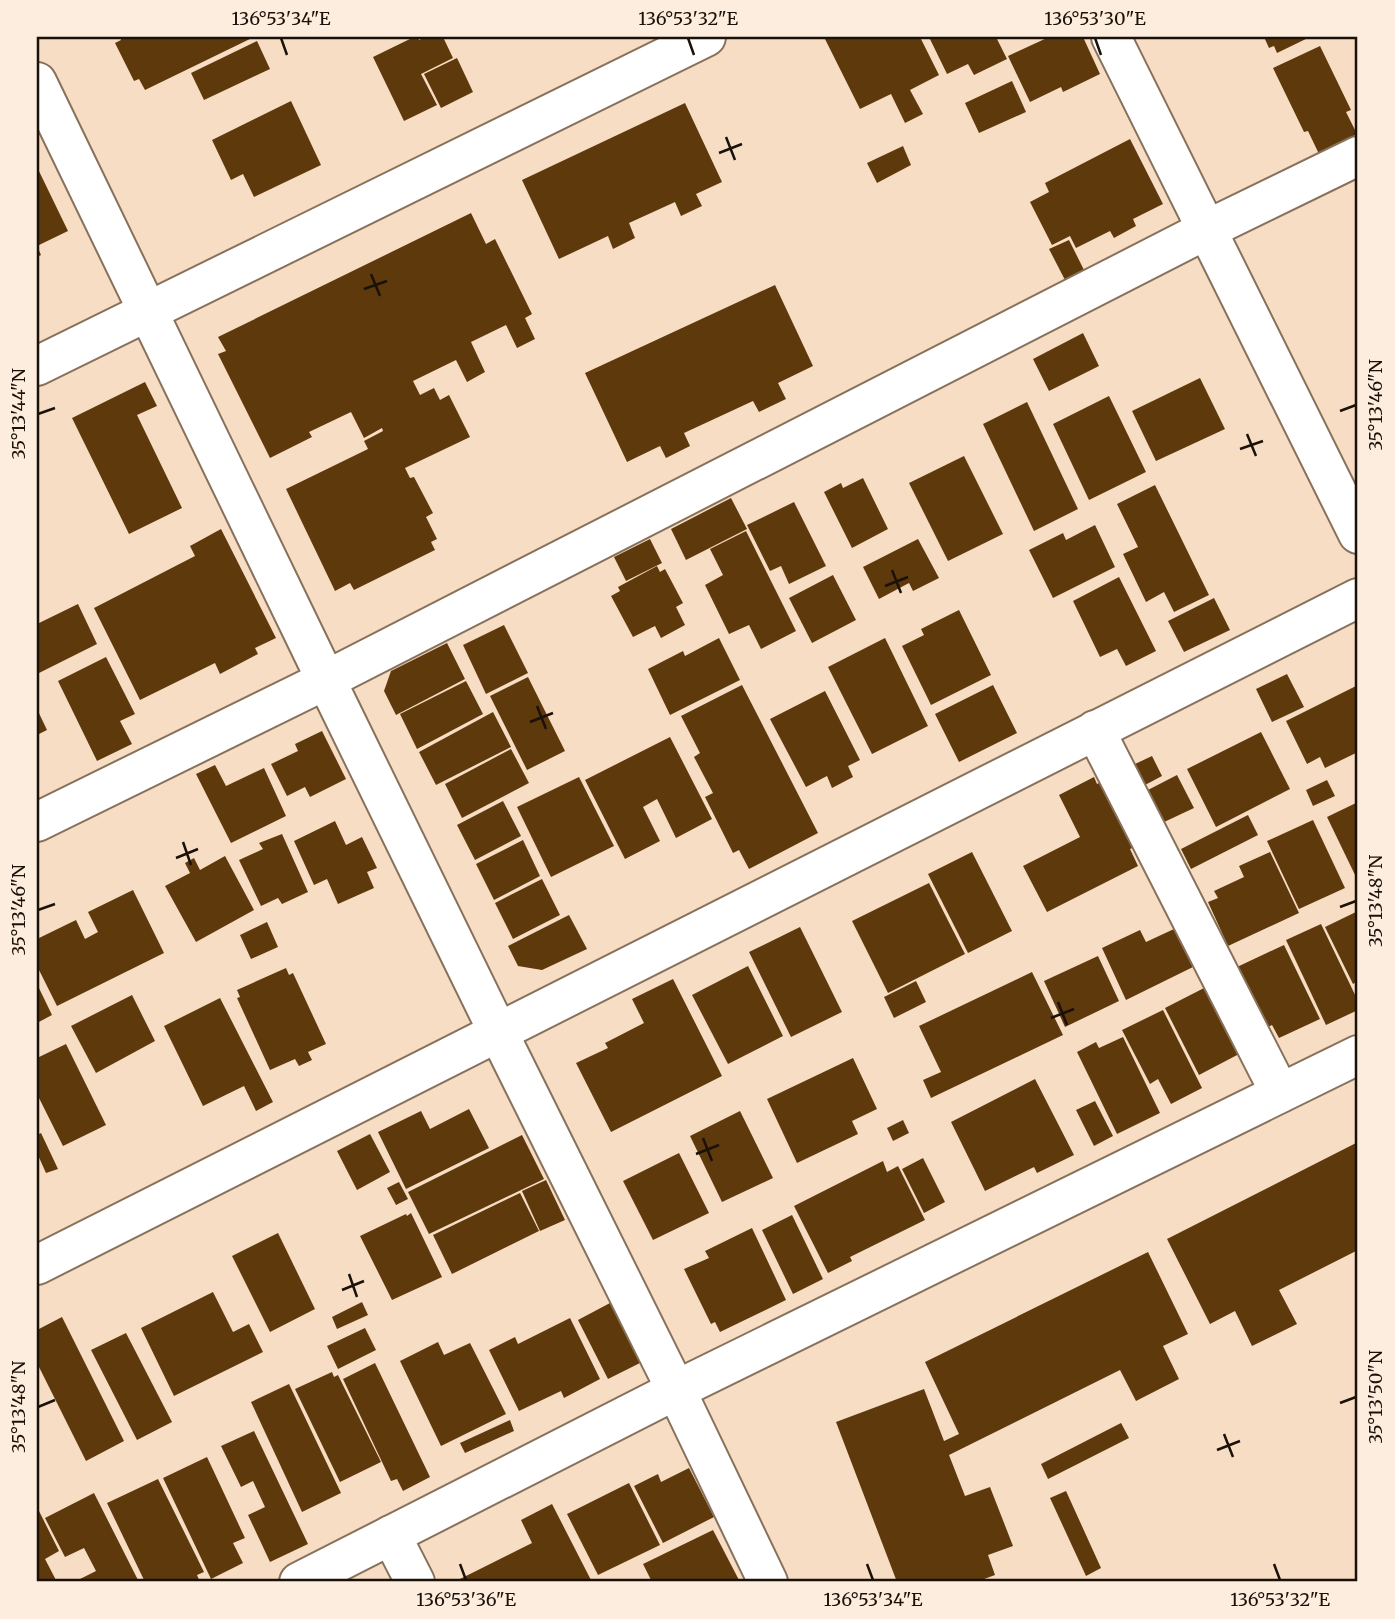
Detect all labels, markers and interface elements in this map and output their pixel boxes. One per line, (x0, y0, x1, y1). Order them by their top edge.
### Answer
text: 136°53'34"E (231, 7, 331, 30)
text: 136°53'32"E (638, 7, 738, 30)
text: 136°53'30"E (1044, 7, 1146, 30)
text: 35°13'46"N (1364, 359, 1387, 451)
text: 35°13'44"N (7, 368, 30, 460)
text: 35°13'48"N (1364, 855, 1387, 947)
text: 35°13'46"N (7, 864, 30, 956)
text: 35°13'50"N (1364, 1350, 1387, 1444)
text: 35°13'48"N (7, 1361, 30, 1453)
text: 136°53'36"E (416, 1588, 516, 1611)
text: 136°53'34"E (823, 1588, 923, 1611)
text: 136°53'32"E (1230, 1588, 1330, 1611)

